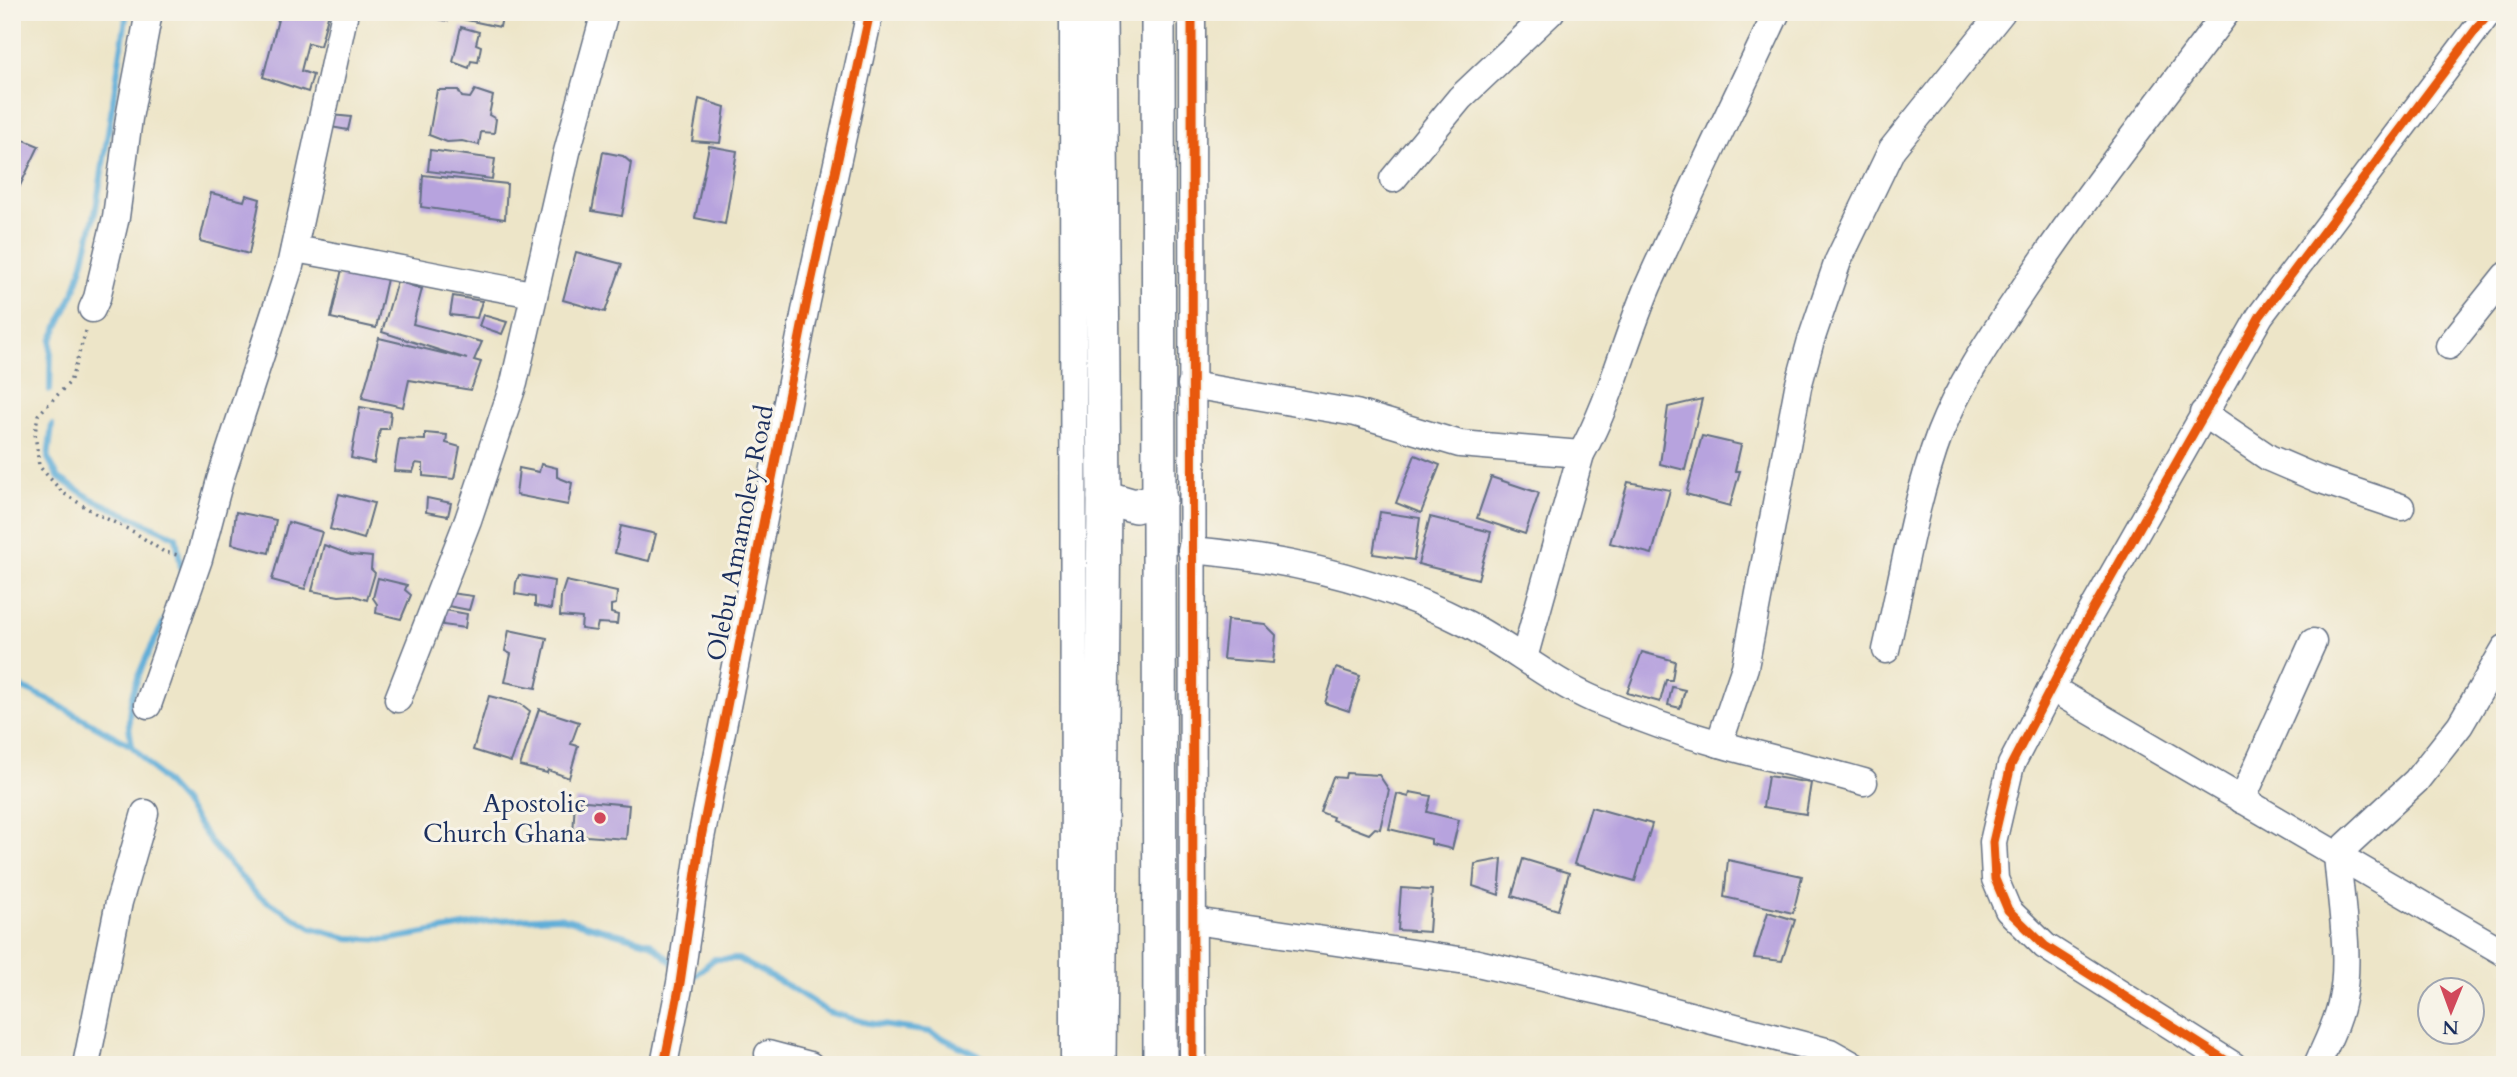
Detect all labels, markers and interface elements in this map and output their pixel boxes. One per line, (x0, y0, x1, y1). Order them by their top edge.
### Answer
street label: Olebu Amamoley Road (698, 402, 782, 664)
place label: Apostolic Church Ghana (423, 786, 586, 851)
marker: Apostolic Church Ghana (592, 810, 608, 826)
north arrow (2416, 976, 2486, 1046)
text: N (2442, 1014, 2459, 1040)

